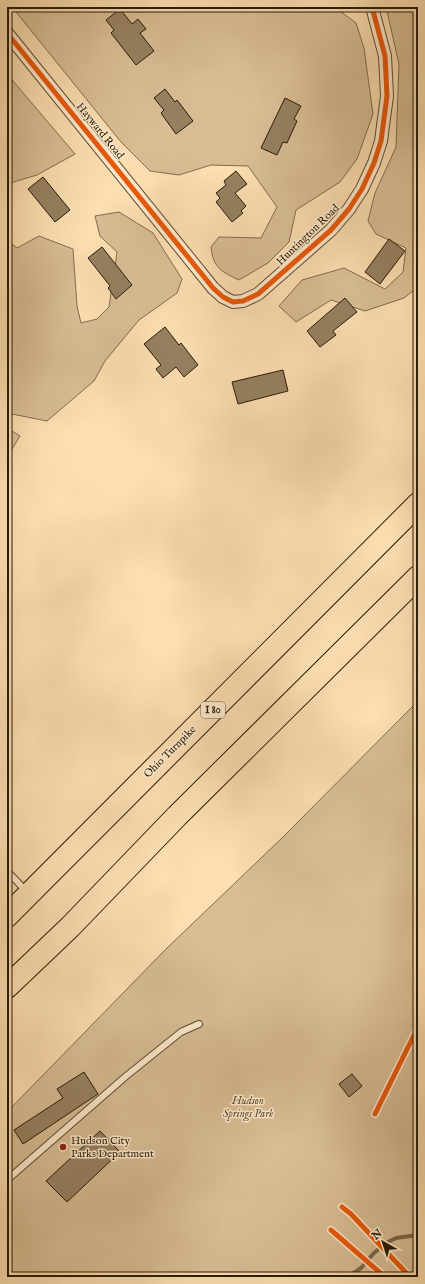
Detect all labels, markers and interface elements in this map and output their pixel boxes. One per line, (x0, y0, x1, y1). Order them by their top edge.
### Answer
street label: Hayward Road (73, 100, 127, 162)
street label: Huntington Road (274, 201, 343, 269)
road number: I 80 (201, 702, 225, 718)
street label: Ohio Turnpike (141, 723, 199, 781)
park label: Hudson Springs Park (223, 1094, 274, 1122)
place label: Hudson City Parks Department (71, 1134, 154, 1161)
marker: Hudson City Parks Department (58, 1142, 68, 1152)
north arrow (363, 1222, 403, 1262)
text: N (368, 1226, 386, 1244)

